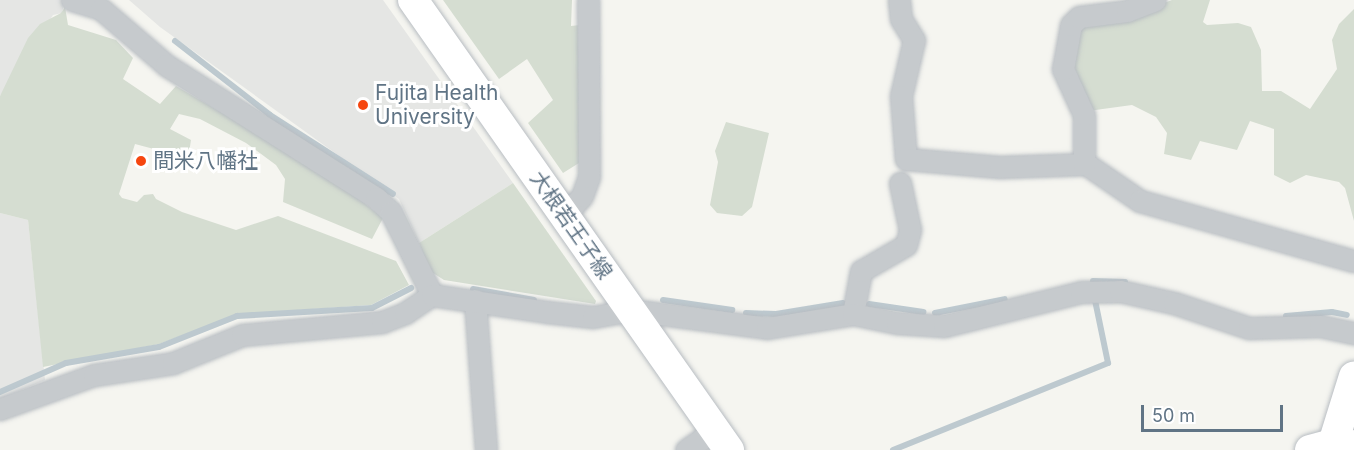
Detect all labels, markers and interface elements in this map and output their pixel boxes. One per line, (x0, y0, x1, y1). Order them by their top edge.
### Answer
place label: Fujita Health University (375, 80, 498, 130)
marker: Fujita Health University (356, 98, 370, 112)
place label: 間米八幡社 (153, 148, 258, 174)
marker: 間米八幡社 (134, 154, 148, 168)
street label: 大根若王子線 (525, 166, 617, 284)
scale bar (1144, 393, 1286, 431)
text: 50 m (1152, 405, 1195, 426)

